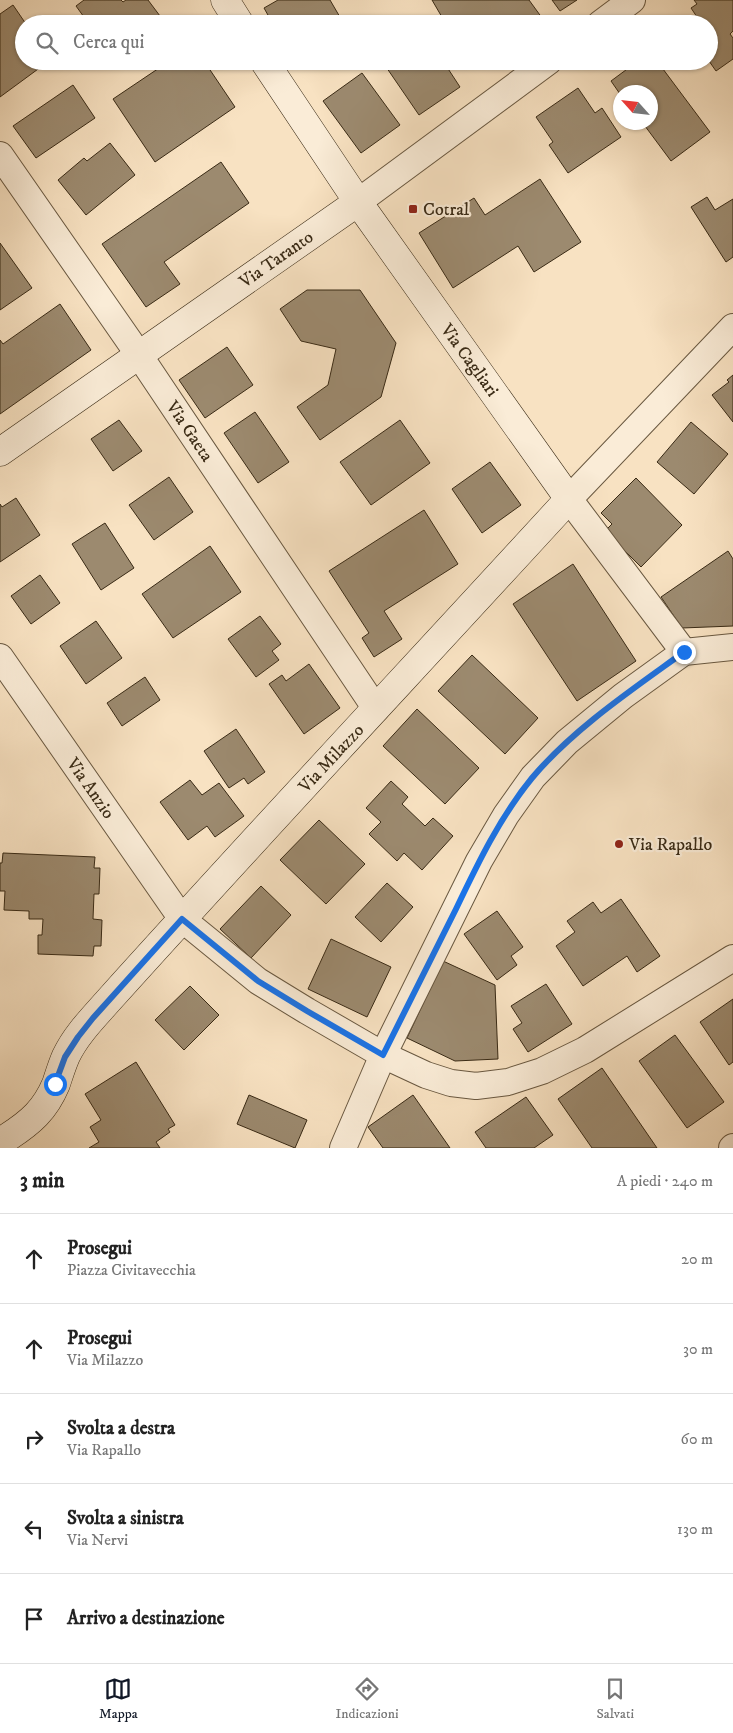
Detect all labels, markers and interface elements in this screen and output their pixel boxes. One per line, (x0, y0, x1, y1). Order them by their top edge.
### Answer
search box (15, 15, 718, 70)
icon: search (33, 29, 61, 57)
text: Cerca qui (73, 31, 144, 54)
north arrow (613, 85, 658, 130)
place label: Cotral (423, 199, 470, 221)
marker: Cotral (407, 203, 419, 215)
street label: Via Taranto (235, 226, 318, 294)
street label: Via Cagliari (435, 319, 503, 401)
street label: Via Gaeta (160, 396, 218, 466)
route end (673, 641, 696, 664)
street label: Via Milazzo (294, 720, 369, 798)
street label: Via Anzio (61, 753, 119, 824)
place label: Via Rapallo (628, 834, 712, 856)
marker: Via Rapallo (613, 838, 625, 850)
route start (44, 1073, 67, 1096)
text: 3 min (20, 1168, 65, 1194)
text: A piedi · 240 m (617, 1171, 713, 1191)
text: Prosegui (67, 1237, 132, 1260)
icon: ahead (20, 1245, 48, 1273)
text: 20 m (681, 1249, 713, 1269)
text: Piazza Civitavecchia (67, 1260, 196, 1280)
text: Prosegui (67, 1327, 132, 1350)
icon: ahead (20, 1335, 48, 1363)
text: 30 m (683, 1339, 713, 1359)
text: Via Milazzo (67, 1350, 143, 1370)
text: Svolta a destra (67, 1417, 175, 1440)
icon: right (20, 1425, 48, 1453)
text: 60 m (681, 1429, 713, 1449)
text: Via Rapallo (67, 1440, 141, 1460)
text: Svolta a sinistra (67, 1507, 184, 1530)
icon: left (20, 1515, 48, 1543)
text: 130 m (677, 1519, 713, 1539)
text: Via Nervi (67, 1530, 128, 1550)
icon: arrive (20, 1605, 48, 1633)
text: Arrivo a destinazione (67, 1607, 225, 1630)
tab: Mappa (99, 1675, 138, 1723)
tab: Indicazioni (336, 1675, 399, 1723)
tab: Salvati (596, 1675, 634, 1723)

